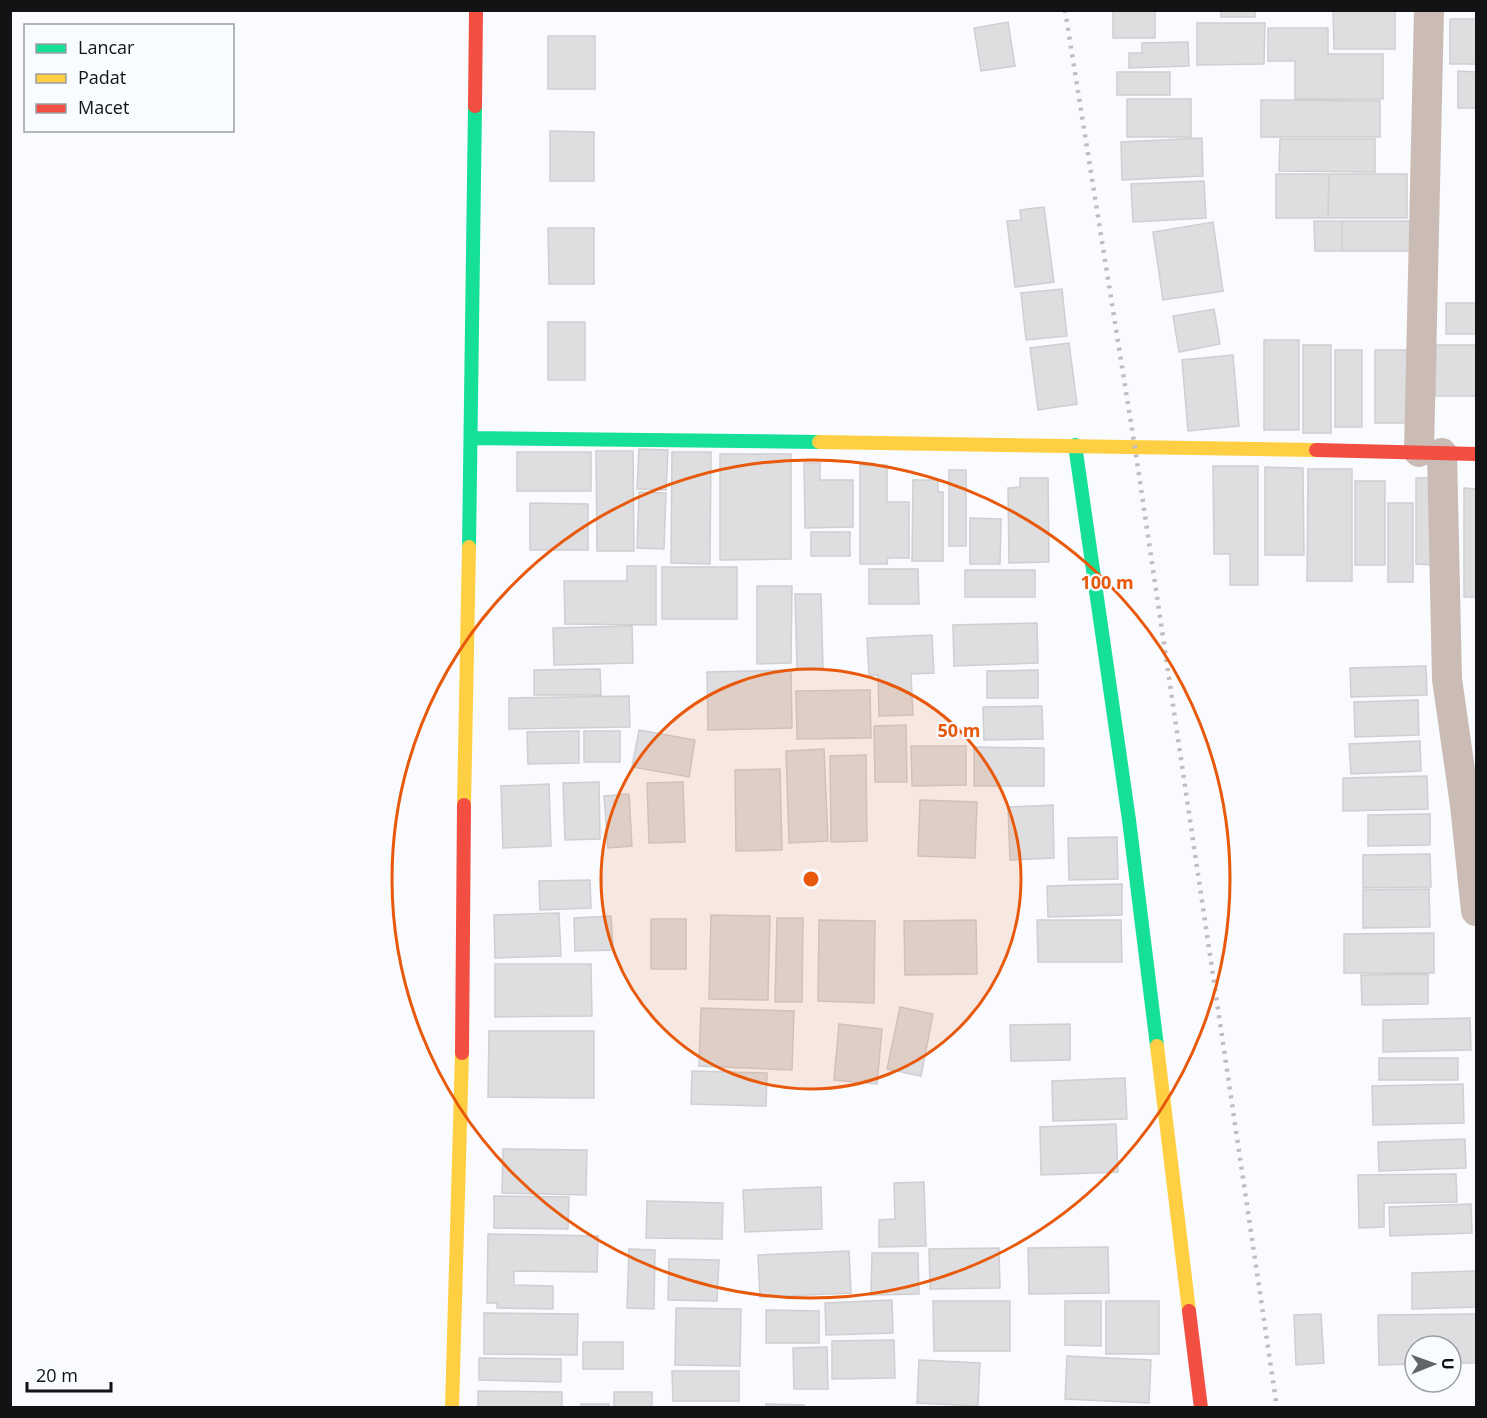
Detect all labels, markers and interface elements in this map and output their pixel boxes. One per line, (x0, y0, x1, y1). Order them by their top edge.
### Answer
legend (24, 24, 234, 132)
text: Lancar (78, 35, 135, 59)
text: Padat (78, 65, 126, 89)
text: Macet (78, 95, 129, 119)
text: 100 m (1080, 570, 1134, 594)
text: 50 m (938, 718, 980, 742)
centre of rings (801, 869, 821, 889)
north arrow (1403, 1334, 1463, 1394)
scale bar (27, 1355, 111, 1393)
text: U (1437, 1358, 1459, 1370)
text: 20 m (36, 1363, 78, 1387)

